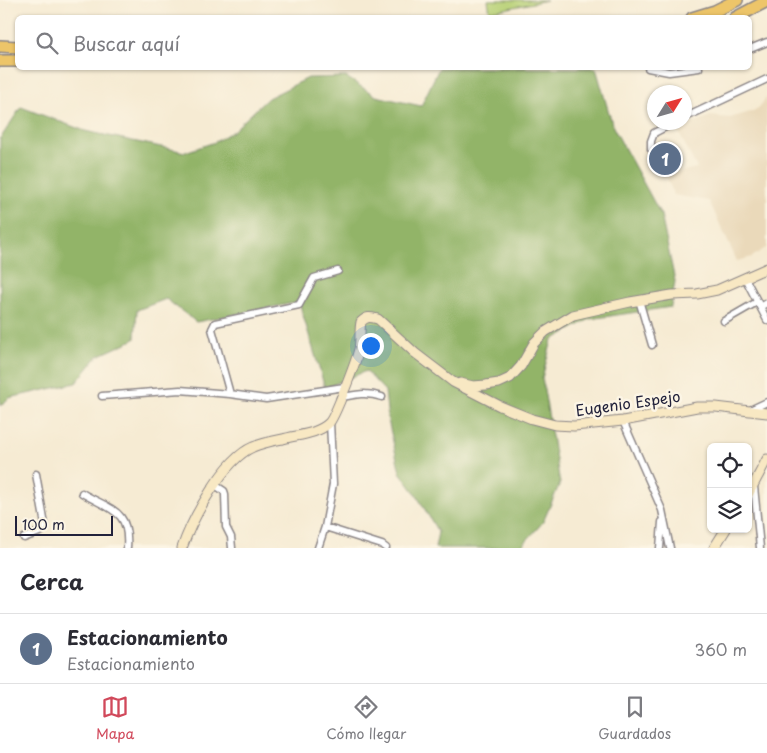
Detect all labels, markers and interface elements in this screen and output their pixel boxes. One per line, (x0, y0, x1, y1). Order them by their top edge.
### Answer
search box (15, 15, 752, 70)
icon: search (33, 29, 61, 57)
text: Buscar aquí (73, 29, 180, 57)
north arrow (647, 85, 692, 130)
pin: 1 (649, 140, 681, 178)
your location (358, 333, 384, 359)
street label: Eugenio Espejo (574, 384, 682, 421)
map controls (707, 443, 752, 533)
button: locate (707, 443, 752, 488)
button: layers (707, 488, 752, 533)
scale bar (15, 513, 112, 536)
text: 100 m (22, 514, 65, 535)
text: Cerca (20, 565, 84, 597)
text: Estacionamiento (67, 623, 228, 651)
text: 1 (32, 637, 40, 661)
text: 360 m (695, 637, 747, 661)
text: Estacionamiento (67, 651, 195, 675)
tab: Mapa (96, 693, 134, 744)
tab: Cómo llegar (326, 693, 406, 744)
tab: Guardados (598, 693, 671, 744)

